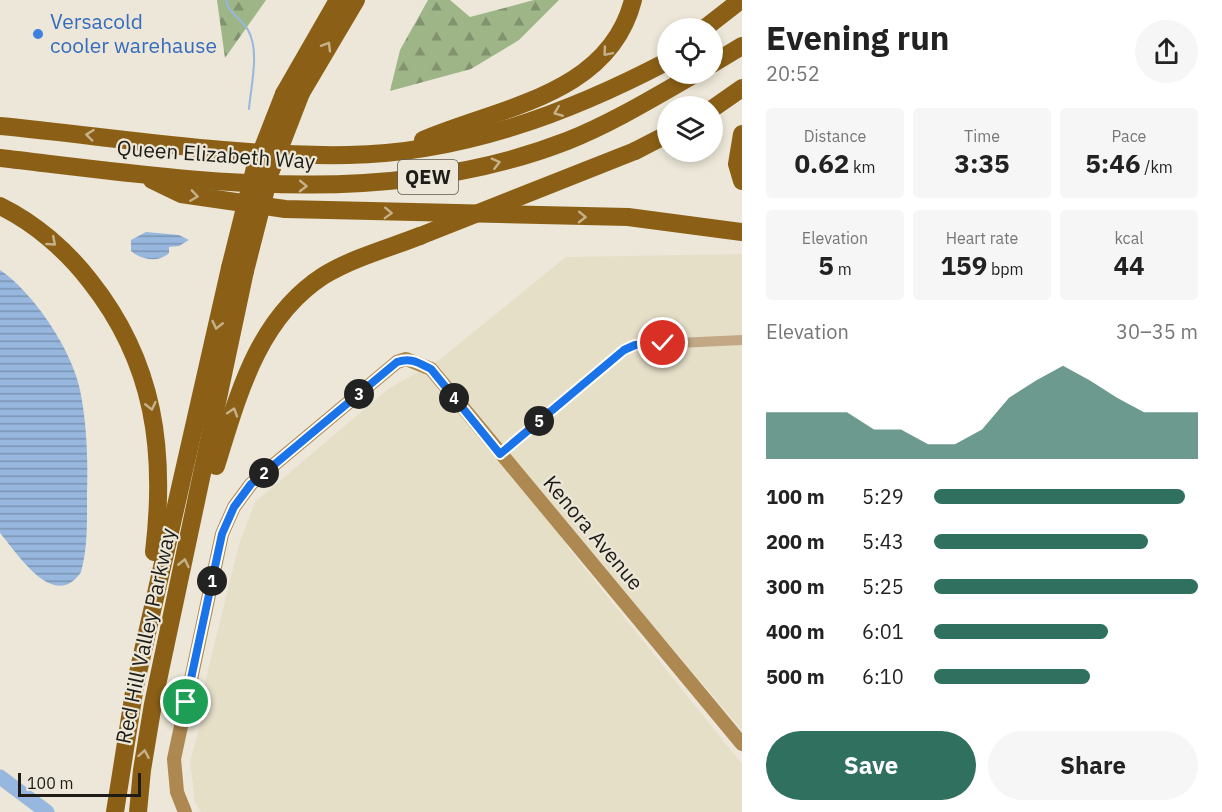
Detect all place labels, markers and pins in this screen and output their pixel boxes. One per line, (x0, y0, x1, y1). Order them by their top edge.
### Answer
place label: Versacold cooler warehause (50, 7, 217, 59)
marker: Versacold cooler warehause (31, 27, 45, 41)
pin (637, 317, 688, 368)
pin: 3 (344, 379, 374, 409)
pin: 4 (439, 383, 469, 413)
pin: 5 (524, 406, 554, 436)
pin: 2 (249, 458, 279, 488)
pin: 1 (197, 566, 227, 596)
pin (160, 676, 211, 727)

